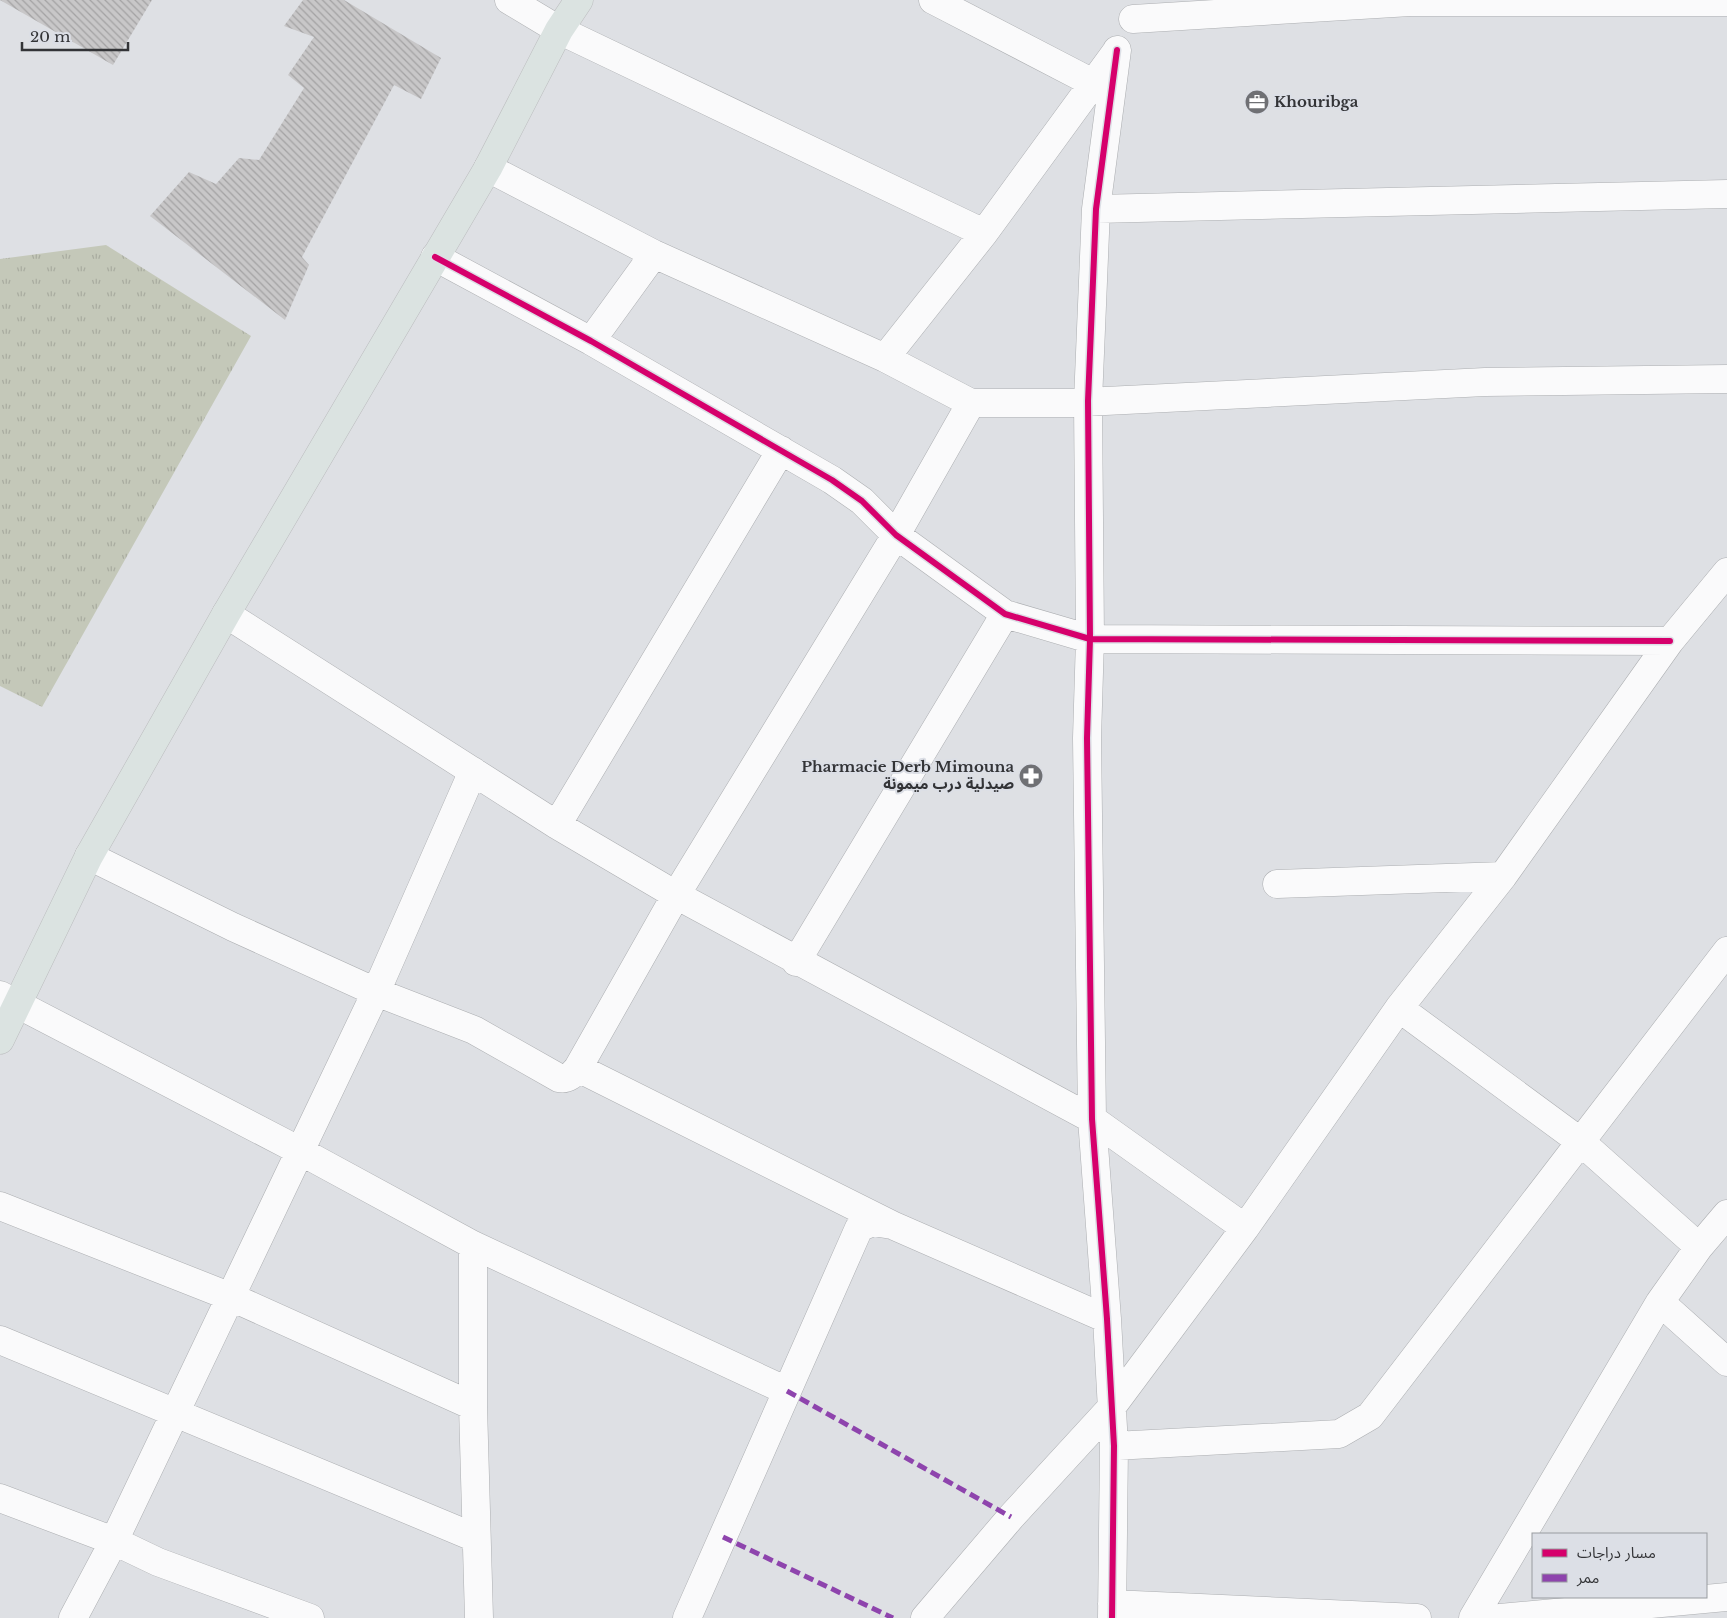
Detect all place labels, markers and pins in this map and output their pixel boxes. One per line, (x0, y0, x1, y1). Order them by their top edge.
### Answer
office icon: Khouribga (1244, 89, 1270, 115)
place label: Khouribga (1274, 92, 1359, 111)
place label: Pharmacie Derb Mimouna صيدلية درب ميمونة (801, 757, 1014, 793)
pharmacy icon: Pharmacie Derb Mimouna صيدلية درب ميمونة (1018, 763, 1044, 789)

